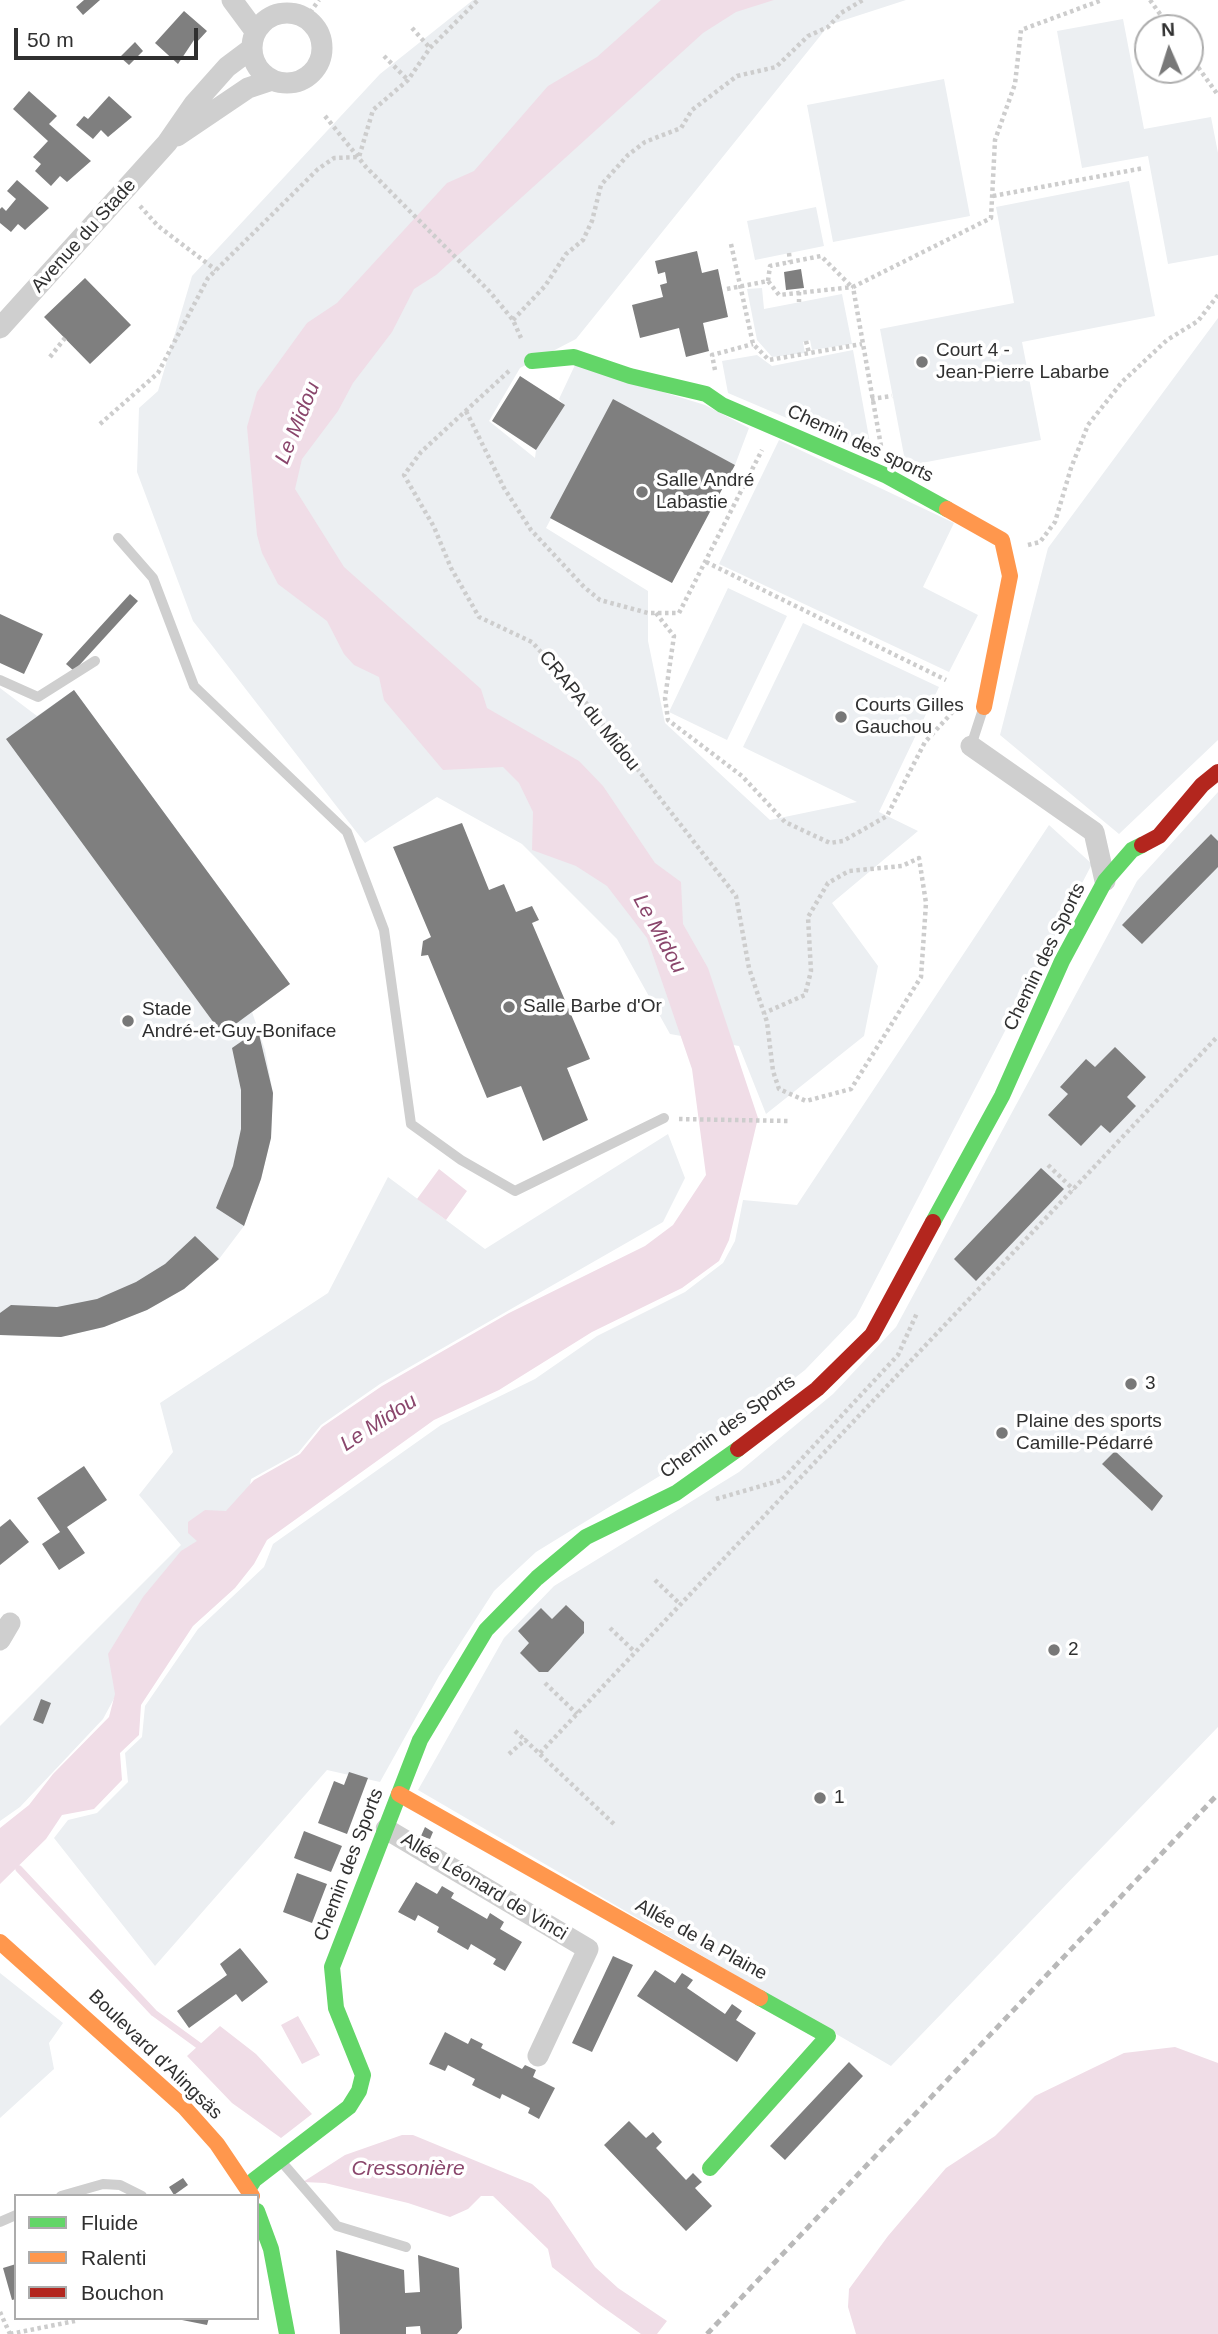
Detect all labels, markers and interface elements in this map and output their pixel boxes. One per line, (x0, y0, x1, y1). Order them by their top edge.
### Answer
scale bar (18, 14, 201, 58)
north arrow (1134, 14, 1204, 84)
text: N (1161, 19, 1175, 40)
text: 50 m (27, 28, 74, 51)
street label: Avenue du Stade (27, 174, 141, 298)
place label: Court 4 - Jean-Pierre Labarbe (936, 340, 1109, 384)
marker: Court 4 - Jean-Pierre Labarbe (914, 354, 930, 370)
water label: Le Midou (270, 378, 326, 468)
street label: Chemin des sports (783, 400, 937, 488)
place label: Salle André Labastie (656, 470, 754, 514)
marker: Salle André Labastie (634, 484, 650, 500)
street label: CRAPA du Midou (534, 647, 644, 775)
place label: Courts Gilles Gauchou (855, 695, 964, 739)
marker: Courts Gilles Gauchou (833, 709, 849, 725)
street label: Chemin des Sports (999, 879, 1091, 1035)
water label: Le Midou (627, 890, 691, 978)
place label: Salle Barbe d'Or (523, 996, 662, 1018)
place label: Stade André-et-Guy-Boniface (142, 999, 336, 1043)
marker: Salle Barbe d'Or (501, 999, 517, 1015)
marker: Stade André-et-Guy-Boniface (120, 1013, 136, 1029)
street label: Chemin des Sports (656, 1370, 800, 1484)
place label: 3 (1145, 1373, 1156, 1395)
marker: 3 (1123, 1376, 1139, 1392)
water label: Le Midou (336, 1389, 422, 1457)
place label: Plaine des sports Camille-Pédarré (1016, 1411, 1162, 1455)
marker: Plaine des sports Camille-Pédarré (994, 1425, 1010, 1441)
place label: 2 (1068, 1639, 1079, 1661)
marker: 2 (1046, 1642, 1062, 1658)
street label: Chemin des Sports (309, 1785, 389, 1945)
place label: 1 (834, 1787, 845, 1809)
marker: 1 (812, 1790, 828, 1806)
street label: Allée Léonard de Vinci (397, 1828, 571, 1946)
street label: Allée de la Plaine (631, 1894, 771, 1986)
street label: Boulevard d'Alingsäs (83, 1985, 227, 2125)
water label: Cressonière (351, 2156, 465, 2182)
legend (14, 2194, 259, 2320)
text: Fluide (81, 2211, 138, 2234)
text: Ralenti (81, 2246, 146, 2269)
text: Bouchon (81, 2281, 164, 2304)

